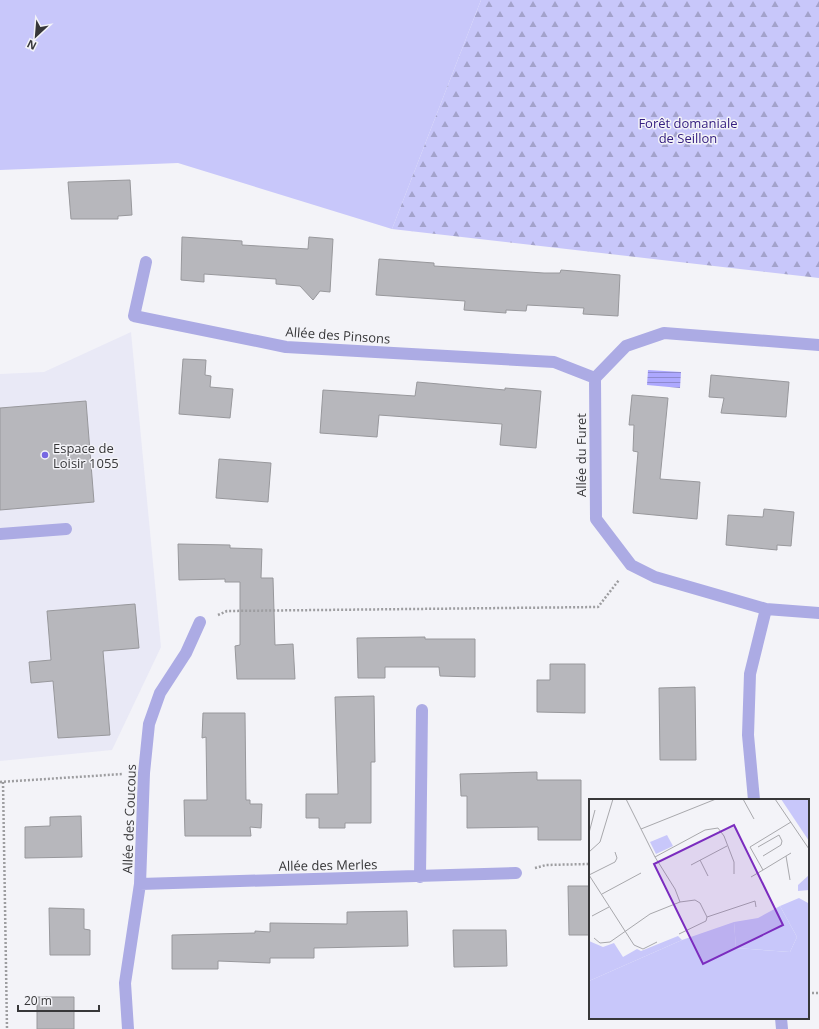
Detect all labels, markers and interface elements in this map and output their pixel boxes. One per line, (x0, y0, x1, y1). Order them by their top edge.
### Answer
north arrow (16, 16, 56, 56)
text: N (24, 37, 39, 54)
park label: Forêt domaniale de Seillon (638, 114, 738, 147)
street label: Allée des Pinsons (285, 322, 391, 348)
street label: Allée du Furet (572, 413, 590, 497)
place label: Espace de Loisir 1055 (53, 439, 119, 472)
marker: Espace de Loisir 1055 (40, 450, 50, 460)
street label: Allée des Coucous (118, 764, 140, 874)
inset map (589, 799, 809, 1019)
street label: Allée des Merles (279, 855, 377, 875)
scale bar (18, 987, 99, 1013)
text: 20 m (24, 992, 52, 1009)

